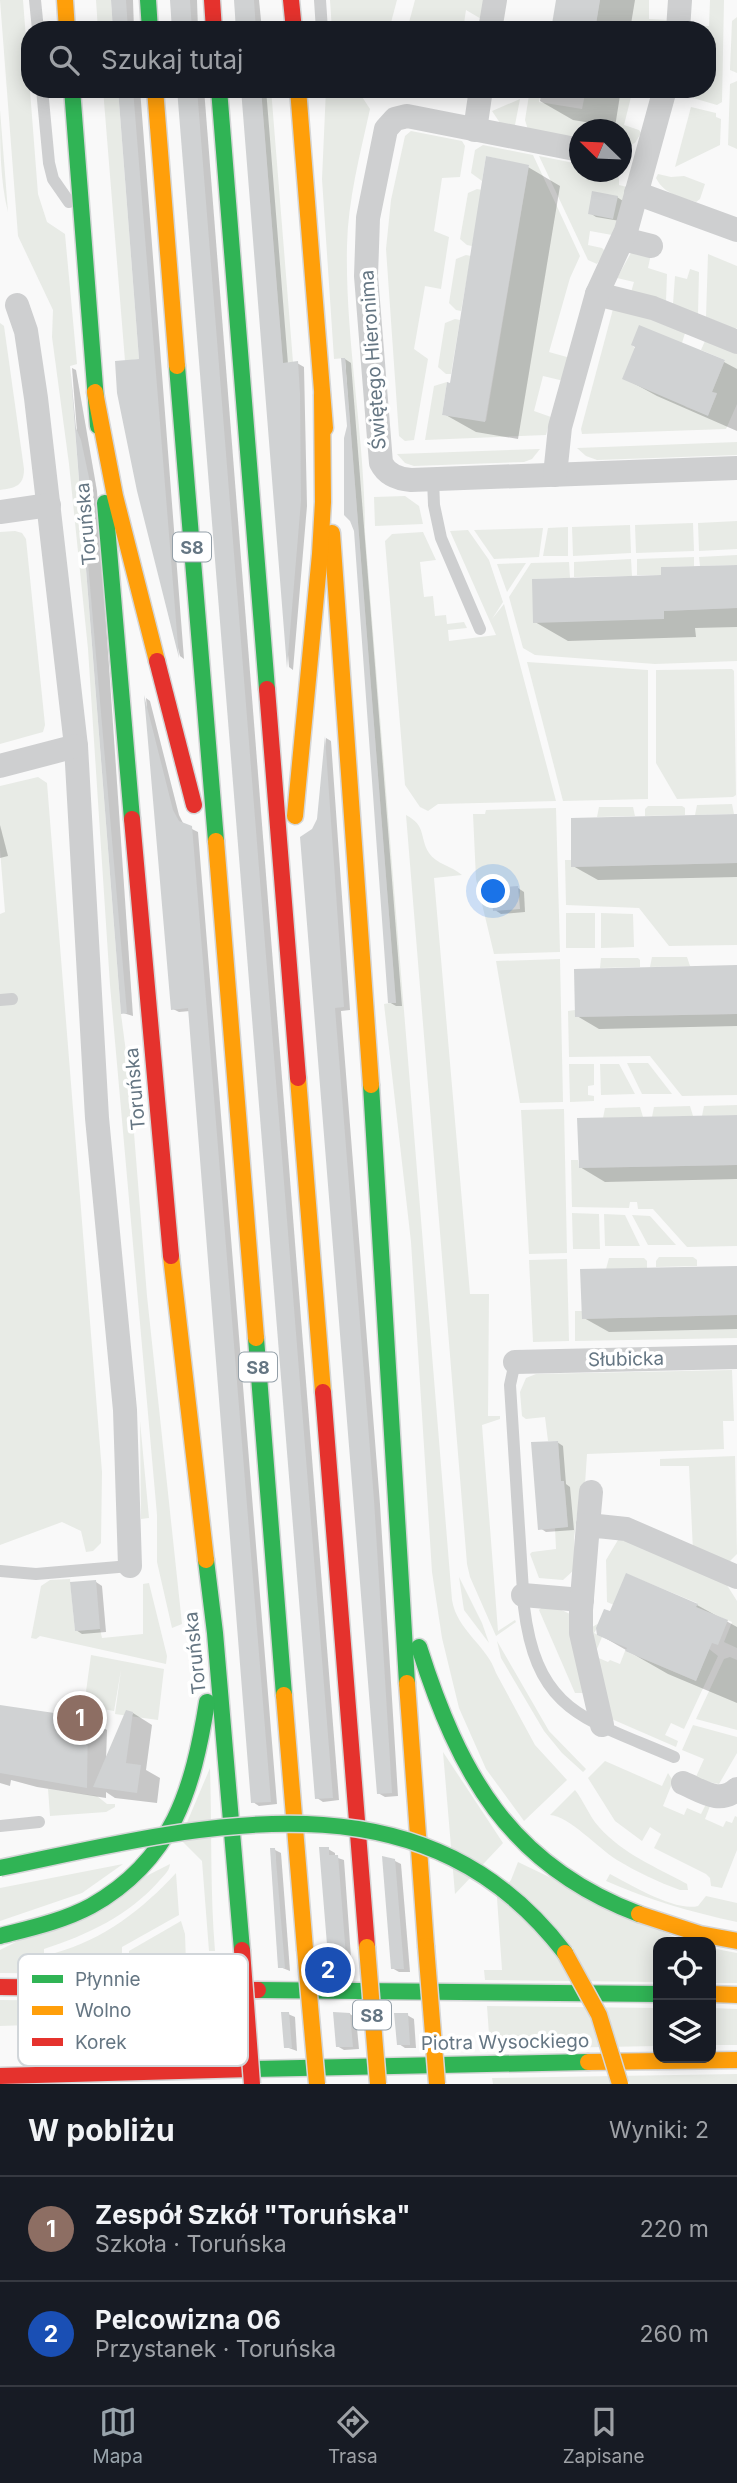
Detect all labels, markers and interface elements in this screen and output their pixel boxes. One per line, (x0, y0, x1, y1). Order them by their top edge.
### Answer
search box (21, 21, 716, 98)
icon: search (45, 41, 83, 79)
text: Szukaj tutaj (101, 44, 243, 75)
north arrow (569, 119, 632, 182)
street label: Świętego Hieronima (355, 269, 391, 451)
street label: Toruńska (71, 482, 101, 566)
road number: S8 (173, 532, 211, 562)
your location (476, 874, 510, 908)
street label: Toruńska (120, 1047, 150, 1131)
street label: Słubicka (588, 1347, 664, 1371)
road number: S8 (239, 1352, 277, 1382)
street label: Toruńska (179, 1611, 211, 1695)
pin: 1 (57, 1692, 103, 1744)
map controls (653, 1937, 716, 2063)
button: locate (653, 1937, 716, 2000)
pin: 2 (305, 1944, 351, 1996)
legend (18, 1954, 248, 2066)
text: Płynnie (75, 1968, 141, 1991)
text: Wolno (75, 1999, 131, 2022)
road number: S8 (353, 2000, 391, 2029)
button: layers (653, 2000, 716, 2063)
street label: Piotra Wysockiego (421, 2029, 589, 2055)
text: Korek (75, 2031, 127, 2054)
text: W pobliżu (28, 2112, 175, 2148)
text: Wyniki: 2 (609, 2116, 709, 2144)
text: Zespół Szkół "Toruńska" (95, 2199, 411, 2230)
text: 1 (46, 2215, 56, 2243)
text: 220 m (640, 2215, 709, 2243)
text: Szkoła · Toruńska (95, 2230, 287, 2258)
text: Pelcowizna 06 (95, 2304, 281, 2335)
text: 2 (44, 2320, 58, 2348)
text: 260 m (640, 2320, 709, 2348)
text: Przystanek · Toruńska (95, 2335, 336, 2363)
tab: Mapa (93, 2403, 143, 2468)
tab: Trasa (328, 2403, 378, 2468)
tab: Zapisane (563, 2403, 644, 2468)

